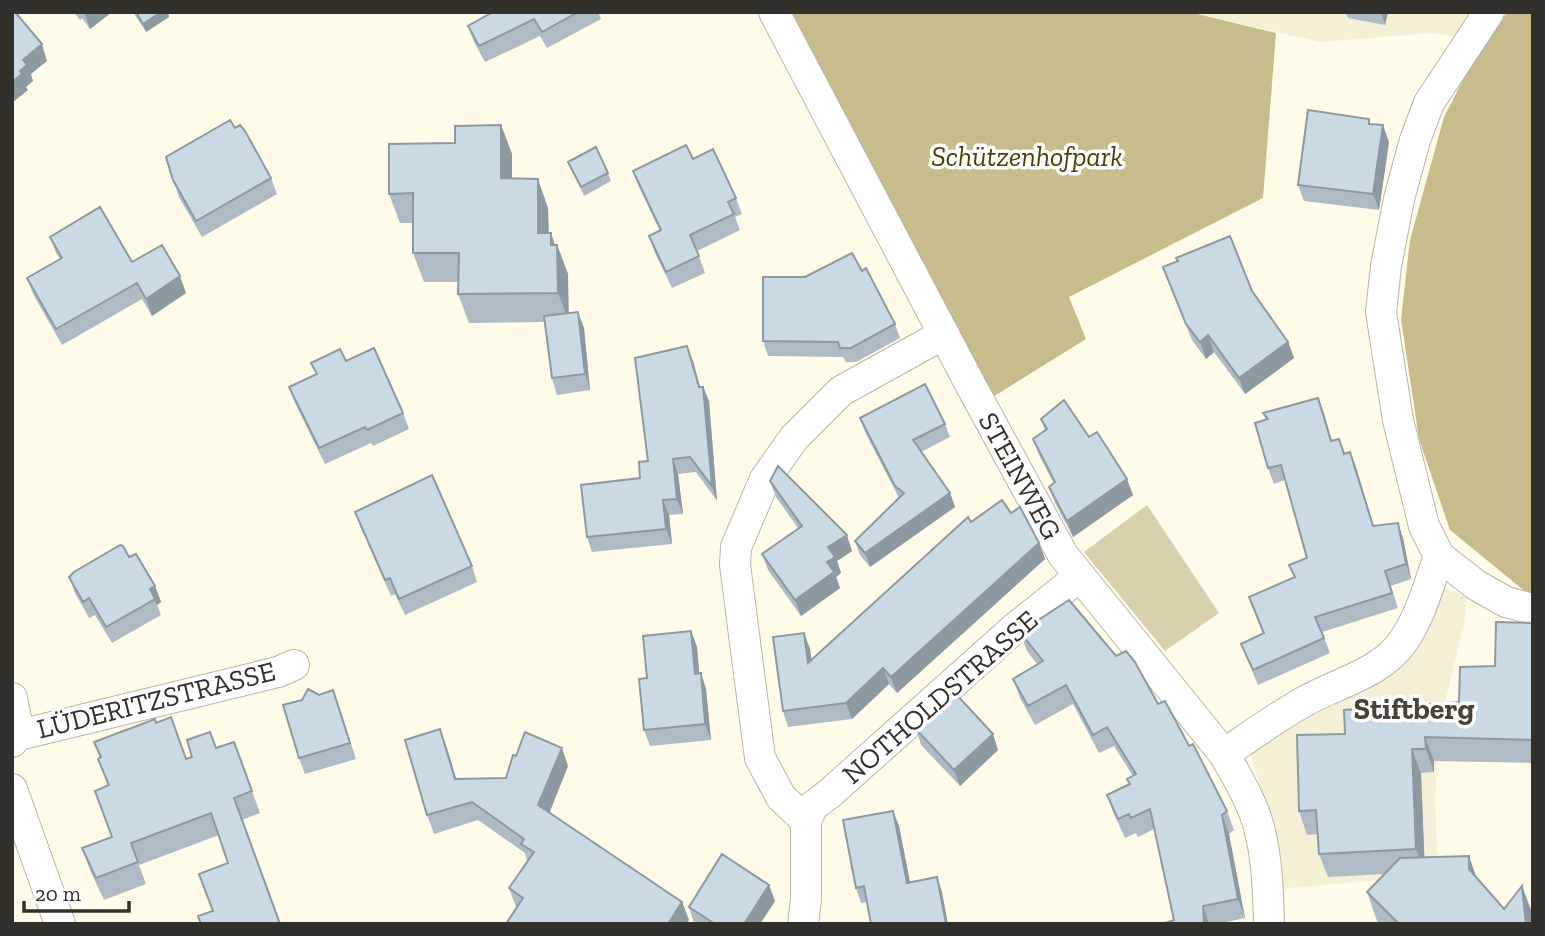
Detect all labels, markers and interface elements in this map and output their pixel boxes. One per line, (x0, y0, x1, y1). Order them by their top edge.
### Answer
park label: Schützenhofpark (931, 140, 1123, 173)
street label: STEINWEG (972, 407, 1068, 545)
street label: NOTHOLDSTRASSE (836, 603, 1044, 791)
street label: LÜDERITZSTRASSE (33, 654, 279, 746)
district label: Stiftberg (1353, 691, 1475, 727)
scale bar (24, 870, 130, 914)
text: 20 m (35, 881, 81, 906)

